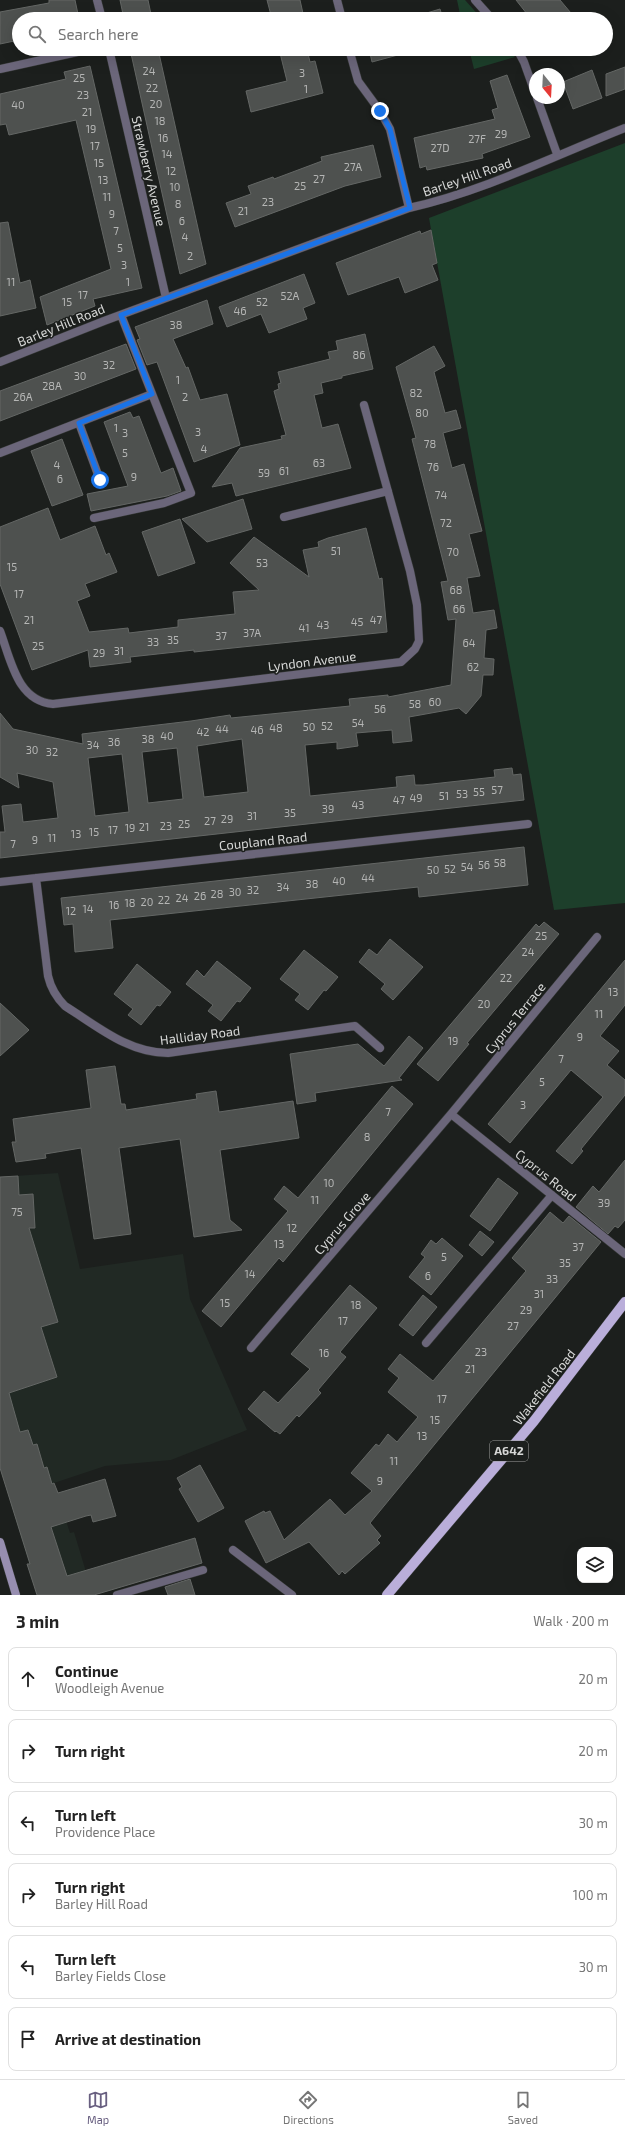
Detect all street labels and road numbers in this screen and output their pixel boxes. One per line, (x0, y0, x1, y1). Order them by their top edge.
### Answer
street label: Strawberry Avenue (129, 114, 169, 228)
street label: Barley Hill Road (420, 154, 514, 200)
street label: Barley Hill Road (15, 300, 107, 350)
street label: Lyndon Avenue (267, 648, 357, 674)
street label: Coupland Road (218, 828, 308, 854)
street label: Cyprus Terrace (481, 979, 549, 1057)
street label: Halliday Road (159, 1022, 241, 1048)
street label: Cyprus Road (512, 1146, 580, 1204)
street label: Cyprus Grove (310, 1188, 374, 1258)
street label: Wakefield Road (509, 1346, 579, 1428)
road number: A642 (490, 1441, 528, 1461)

